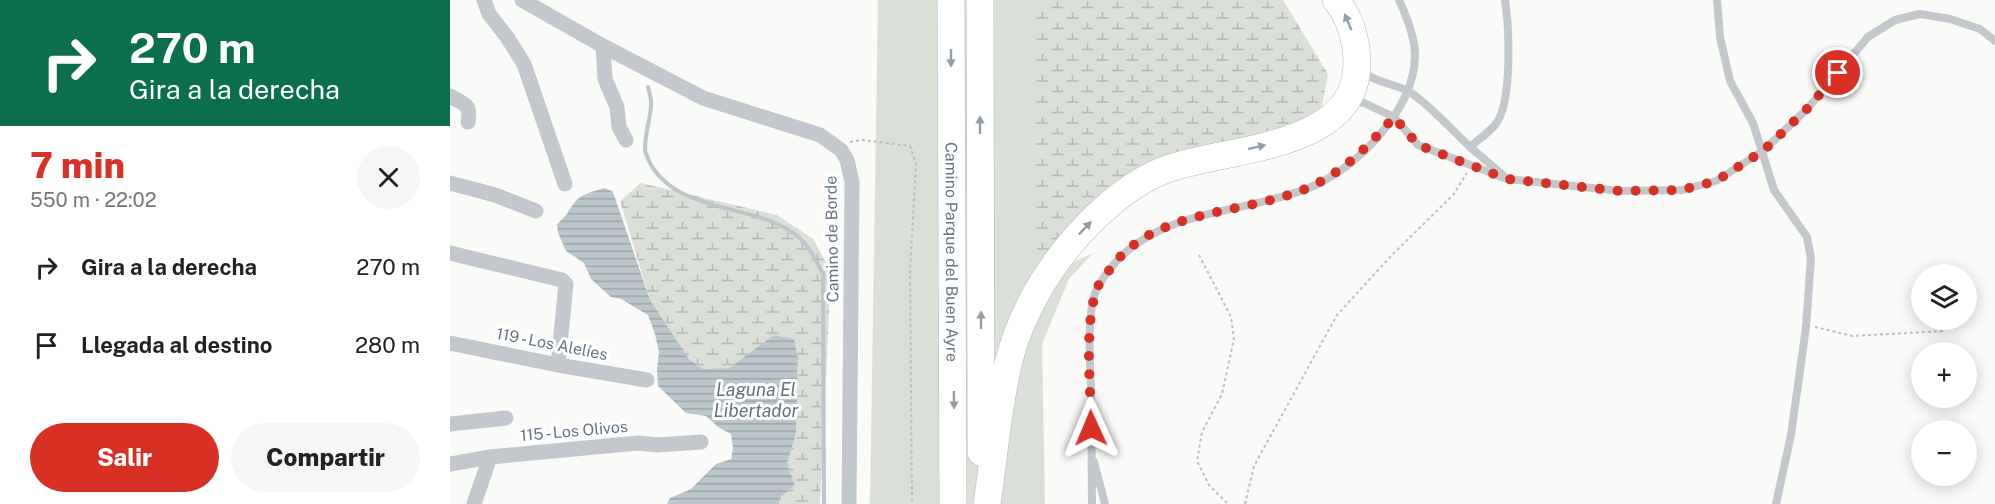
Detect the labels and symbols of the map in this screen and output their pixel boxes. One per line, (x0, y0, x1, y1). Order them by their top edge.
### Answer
one-way arrow (1343, 12, 1353, 30)
pin (1812, 47, 1863, 98)
one-way arrow (946, 49, 956, 68)
one-way arrow (975, 115, 985, 134)
one-way arrow (1248, 141, 1266, 151)
street label: Camino Parque del Buen Ayre (942, 142, 962, 362)
street label: Camino de Borde (821, 176, 843, 302)
one-way arrow (1078, 221, 1092, 236)
one-way arrow (976, 310, 986, 329)
street label: 119 - Los Alelíes (495, 324, 609, 364)
water label: Laguna El Libertador (714, 379, 798, 421)
one-way arrow (949, 391, 959, 410)
position arrow (1059, 396, 1123, 460)
street label: 115 - Los Olivos (519, 417, 629, 445)

